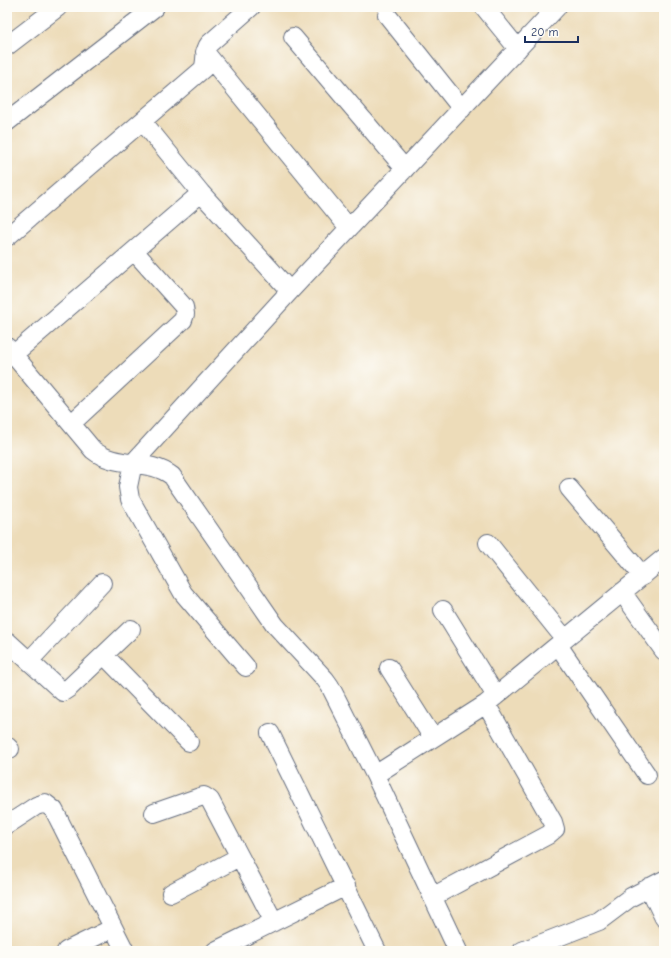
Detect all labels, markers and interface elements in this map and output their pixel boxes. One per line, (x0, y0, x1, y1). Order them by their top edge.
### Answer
scale bar (525, 18, 578, 44)
text: 20 m (531, 25, 559, 39)

